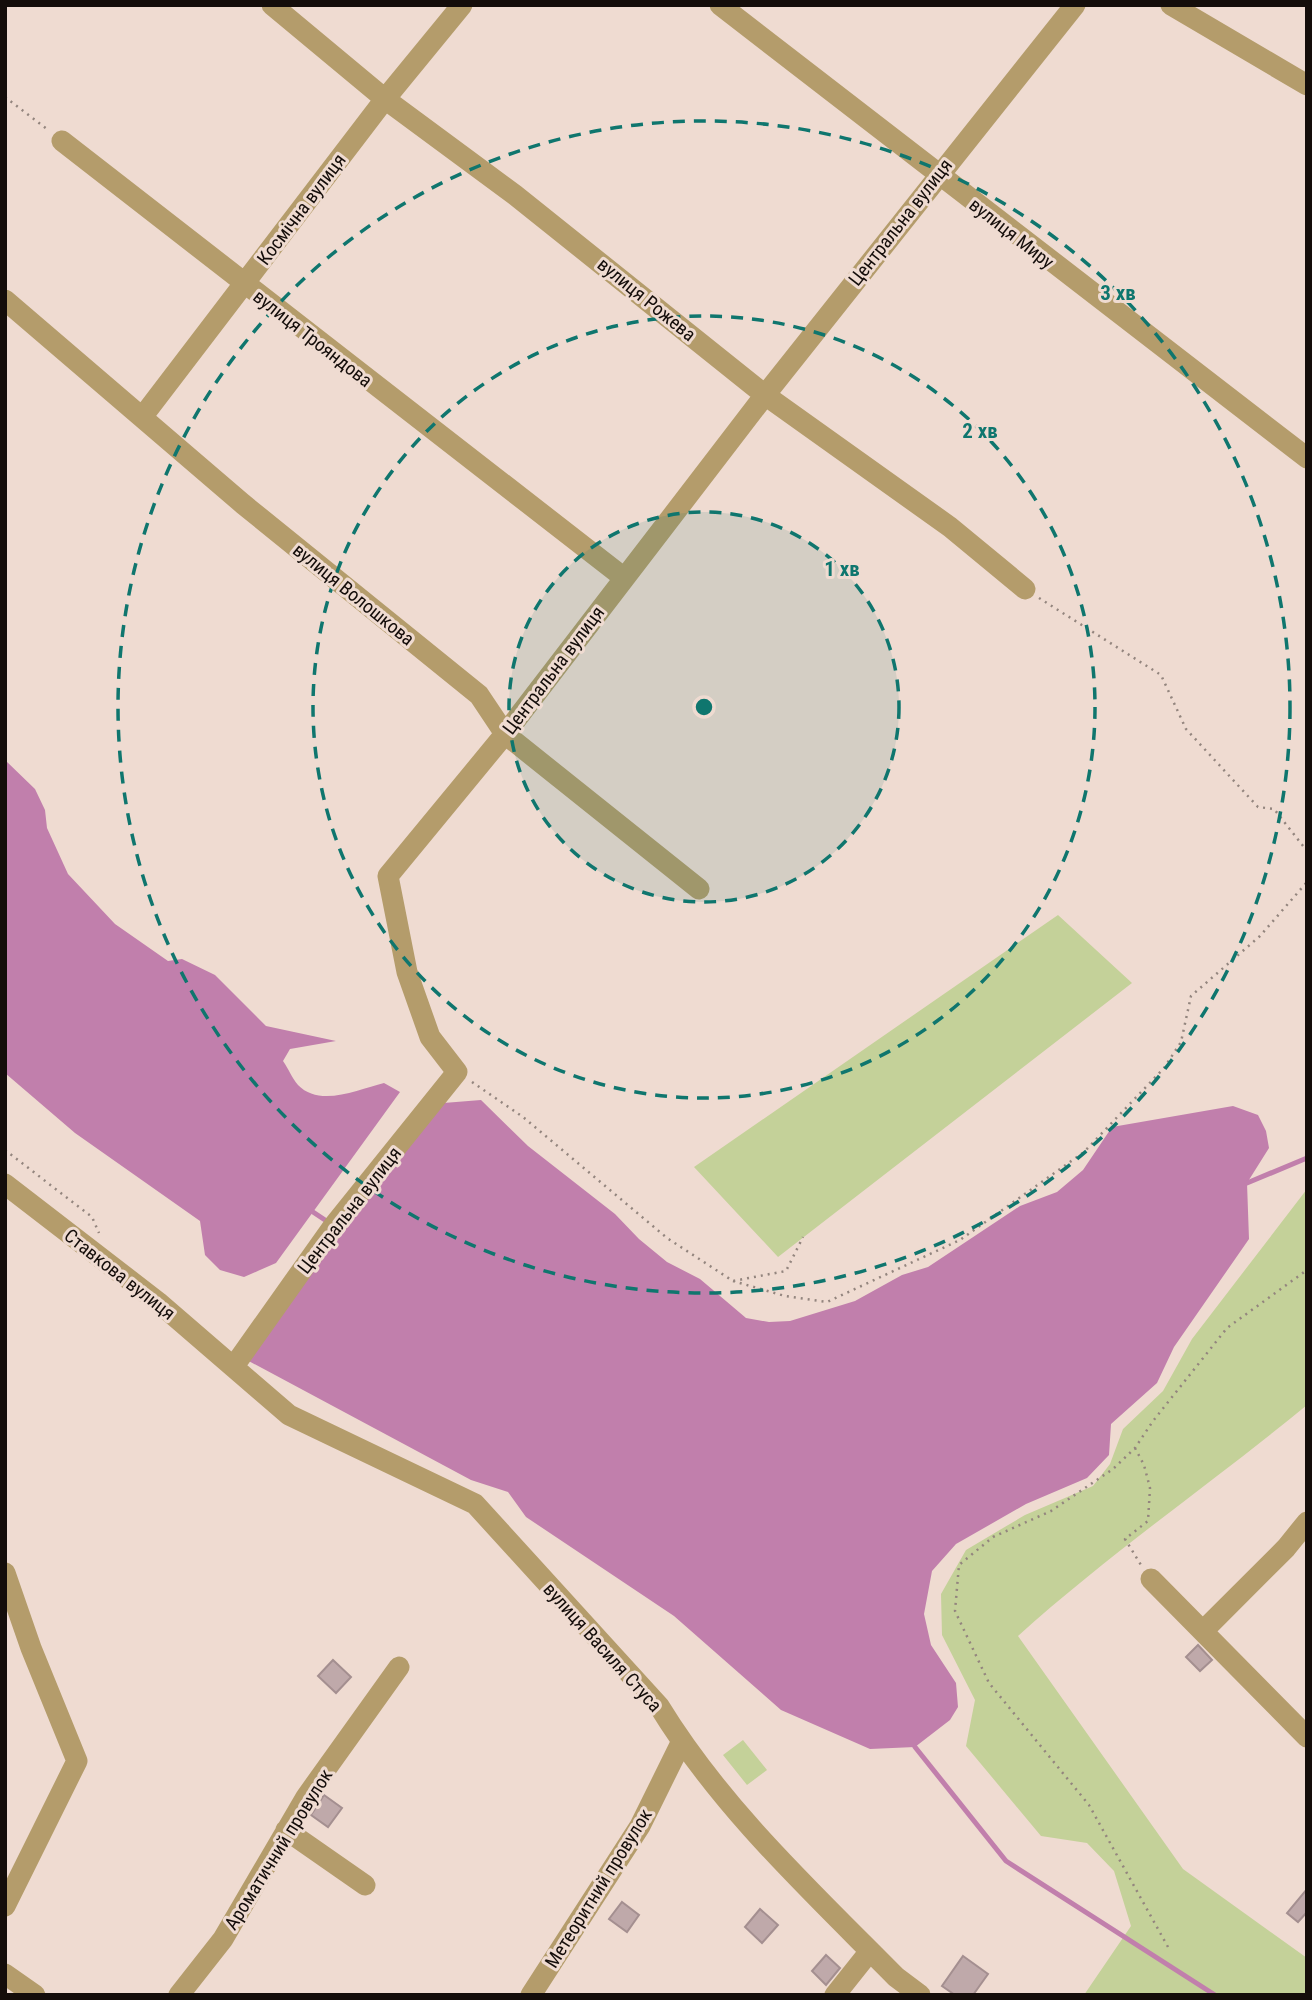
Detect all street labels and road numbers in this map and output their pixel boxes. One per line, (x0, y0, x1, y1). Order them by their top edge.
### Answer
street label: Космічна вулиця (252, 149, 351, 269)
street label: Центральна вулиця (844, 154, 957, 290)
street label: вулиця Миру (965, 193, 1059, 274)
street label: вулиця Рожева (593, 253, 700, 346)
street label: вулиця Трояндова (249, 285, 377, 392)
street label: вулиця Волошкова (288, 538, 419, 650)
street label: Центральна вулиця (498, 602, 609, 739)
street label: Центральна вулиця (293, 1142, 406, 1278)
street label: Ставкова вулиця (60, 1224, 180, 1325)
street label: вулиця Василя Стуса (539, 1578, 667, 1717)
street label: Ароматичний провулок (220, 1765, 337, 1934)
street label: Метеоритний провулок (540, 1804, 657, 1972)

